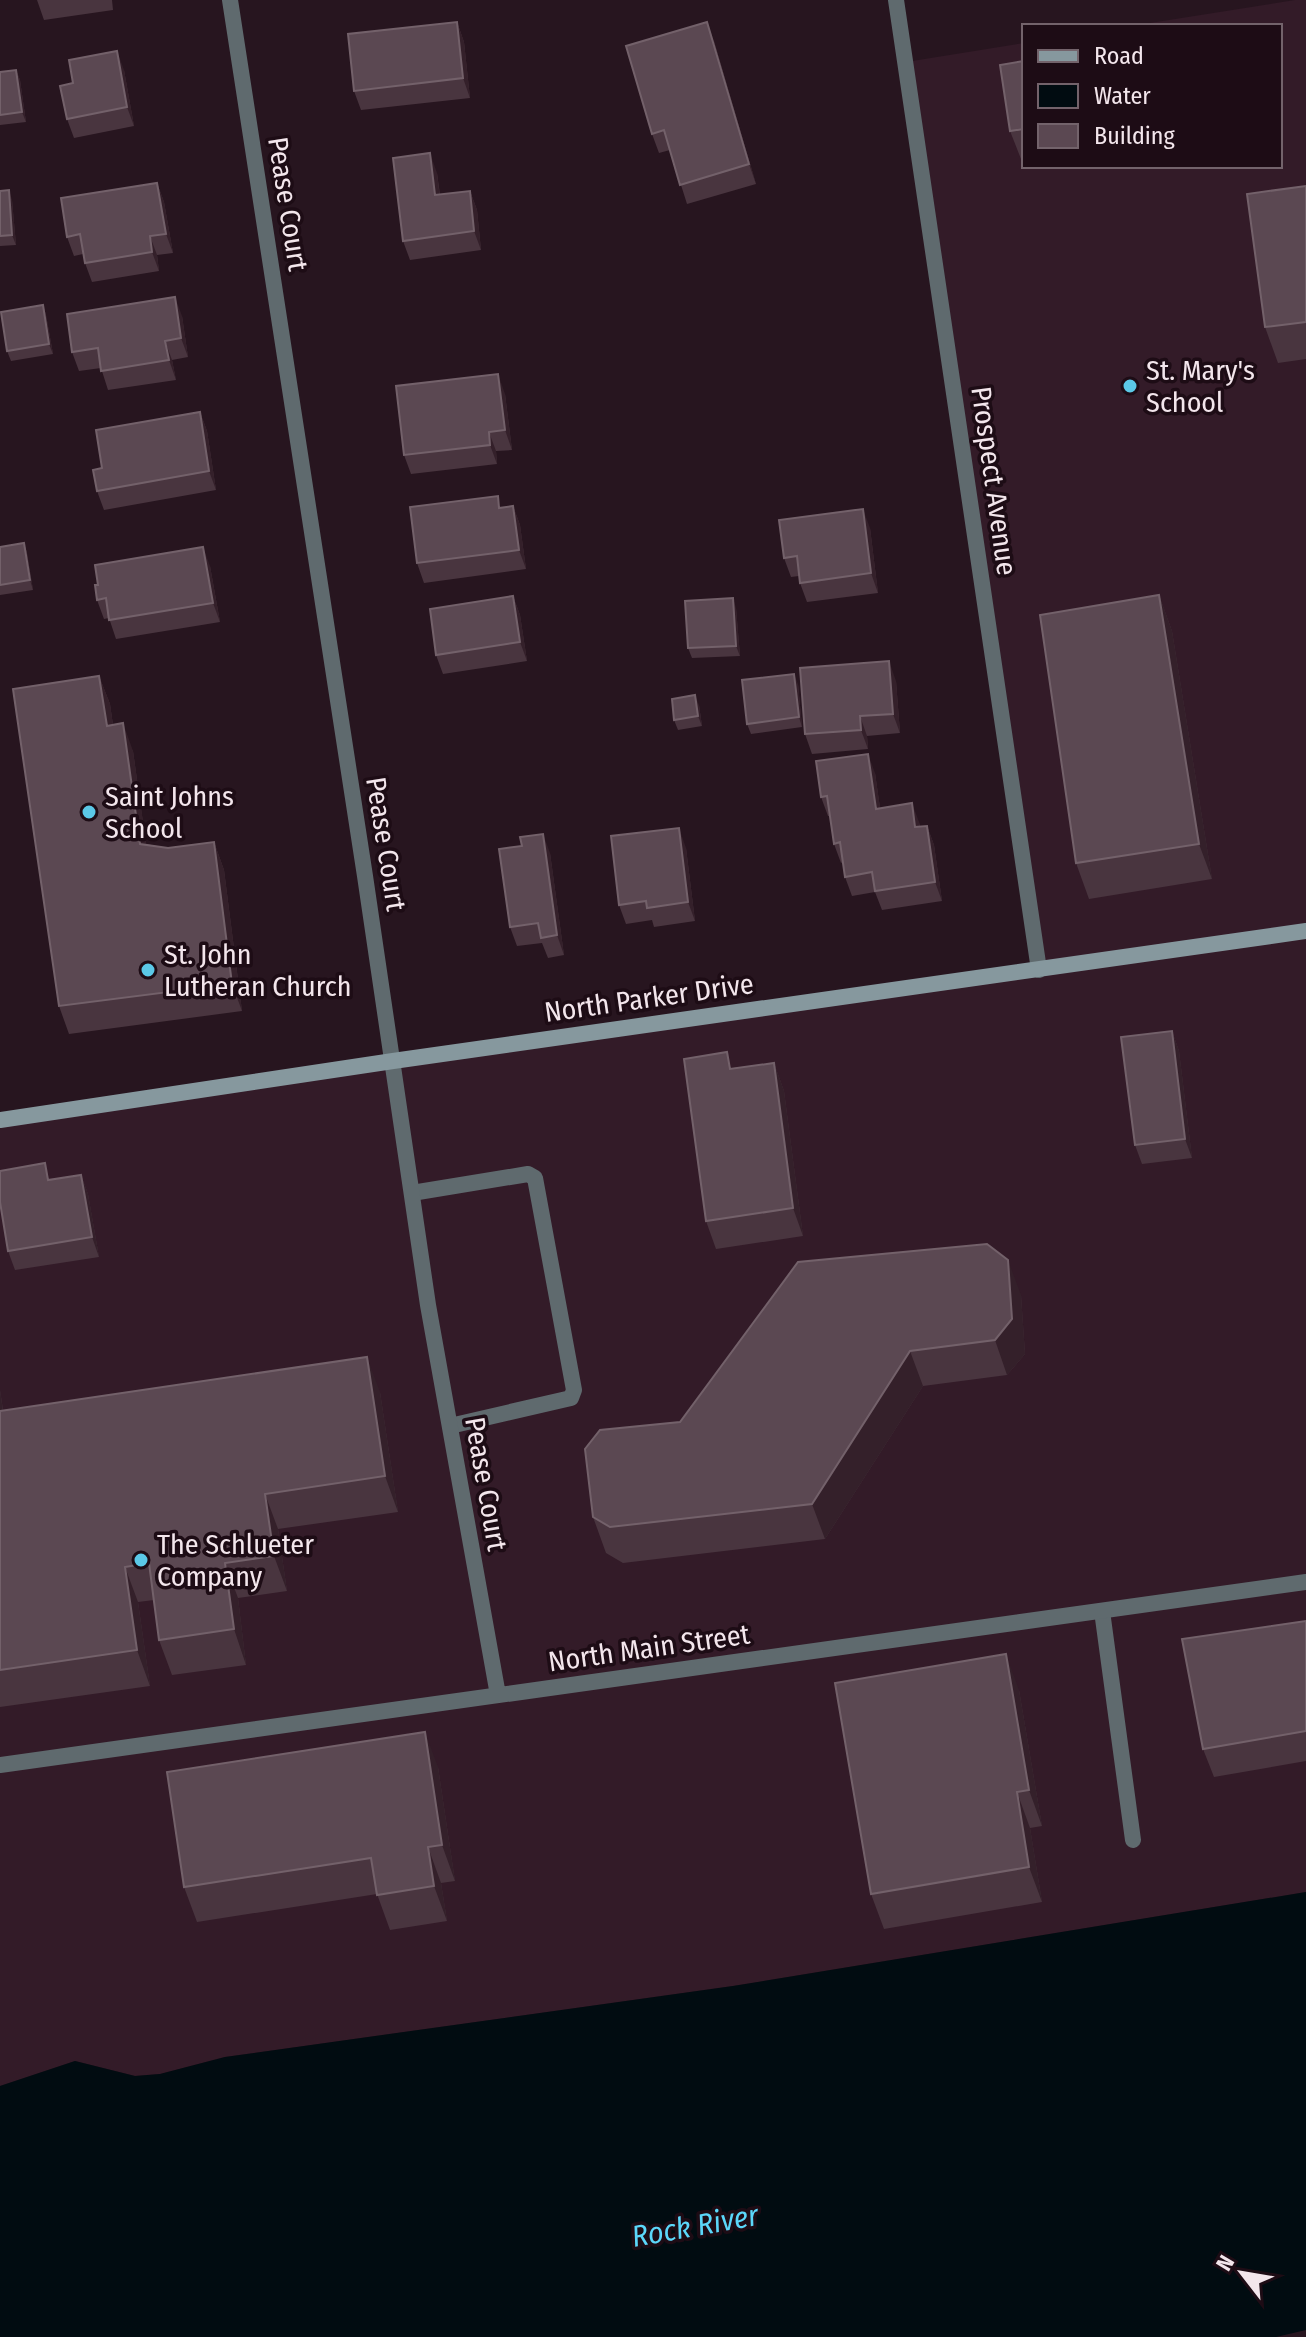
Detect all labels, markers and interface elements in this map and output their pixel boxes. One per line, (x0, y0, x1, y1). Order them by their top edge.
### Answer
legend (1022, 24, 1282, 168)
text: Road (1094, 42, 1144, 70)
text: Water (1094, 82, 1151, 110)
text: Building (1094, 122, 1176, 150)
street label: Pease Court (261, 135, 315, 274)
place label: St. Mary's School (1146, 354, 1255, 419)
marker: St. Mary's School (1121, 377, 1139, 395)
street label: Prospect Avenue (964, 384, 1024, 578)
street label: Pease Court (359, 775, 413, 914)
place label: Saint Johns School (105, 780, 234, 845)
marker: Saint Johns School (80, 803, 98, 821)
place label: St. John Lutheran Church (164, 938, 351, 1003)
marker: St. John Lutheran Church (139, 961, 157, 979)
street label: North Parker Drive (542, 967, 756, 1029)
street label: Pease Court (458, 1415, 514, 1554)
place label: The Schlueter Company (157, 1528, 314, 1593)
marker: The Schlueter Company (132, 1551, 150, 1569)
street label: North Main Street (546, 1617, 753, 1678)
water label: Rock River (629, 2197, 763, 2255)
north arrow (1202, 2233, 1282, 2313)
text: N (1210, 2250, 1240, 2276)

